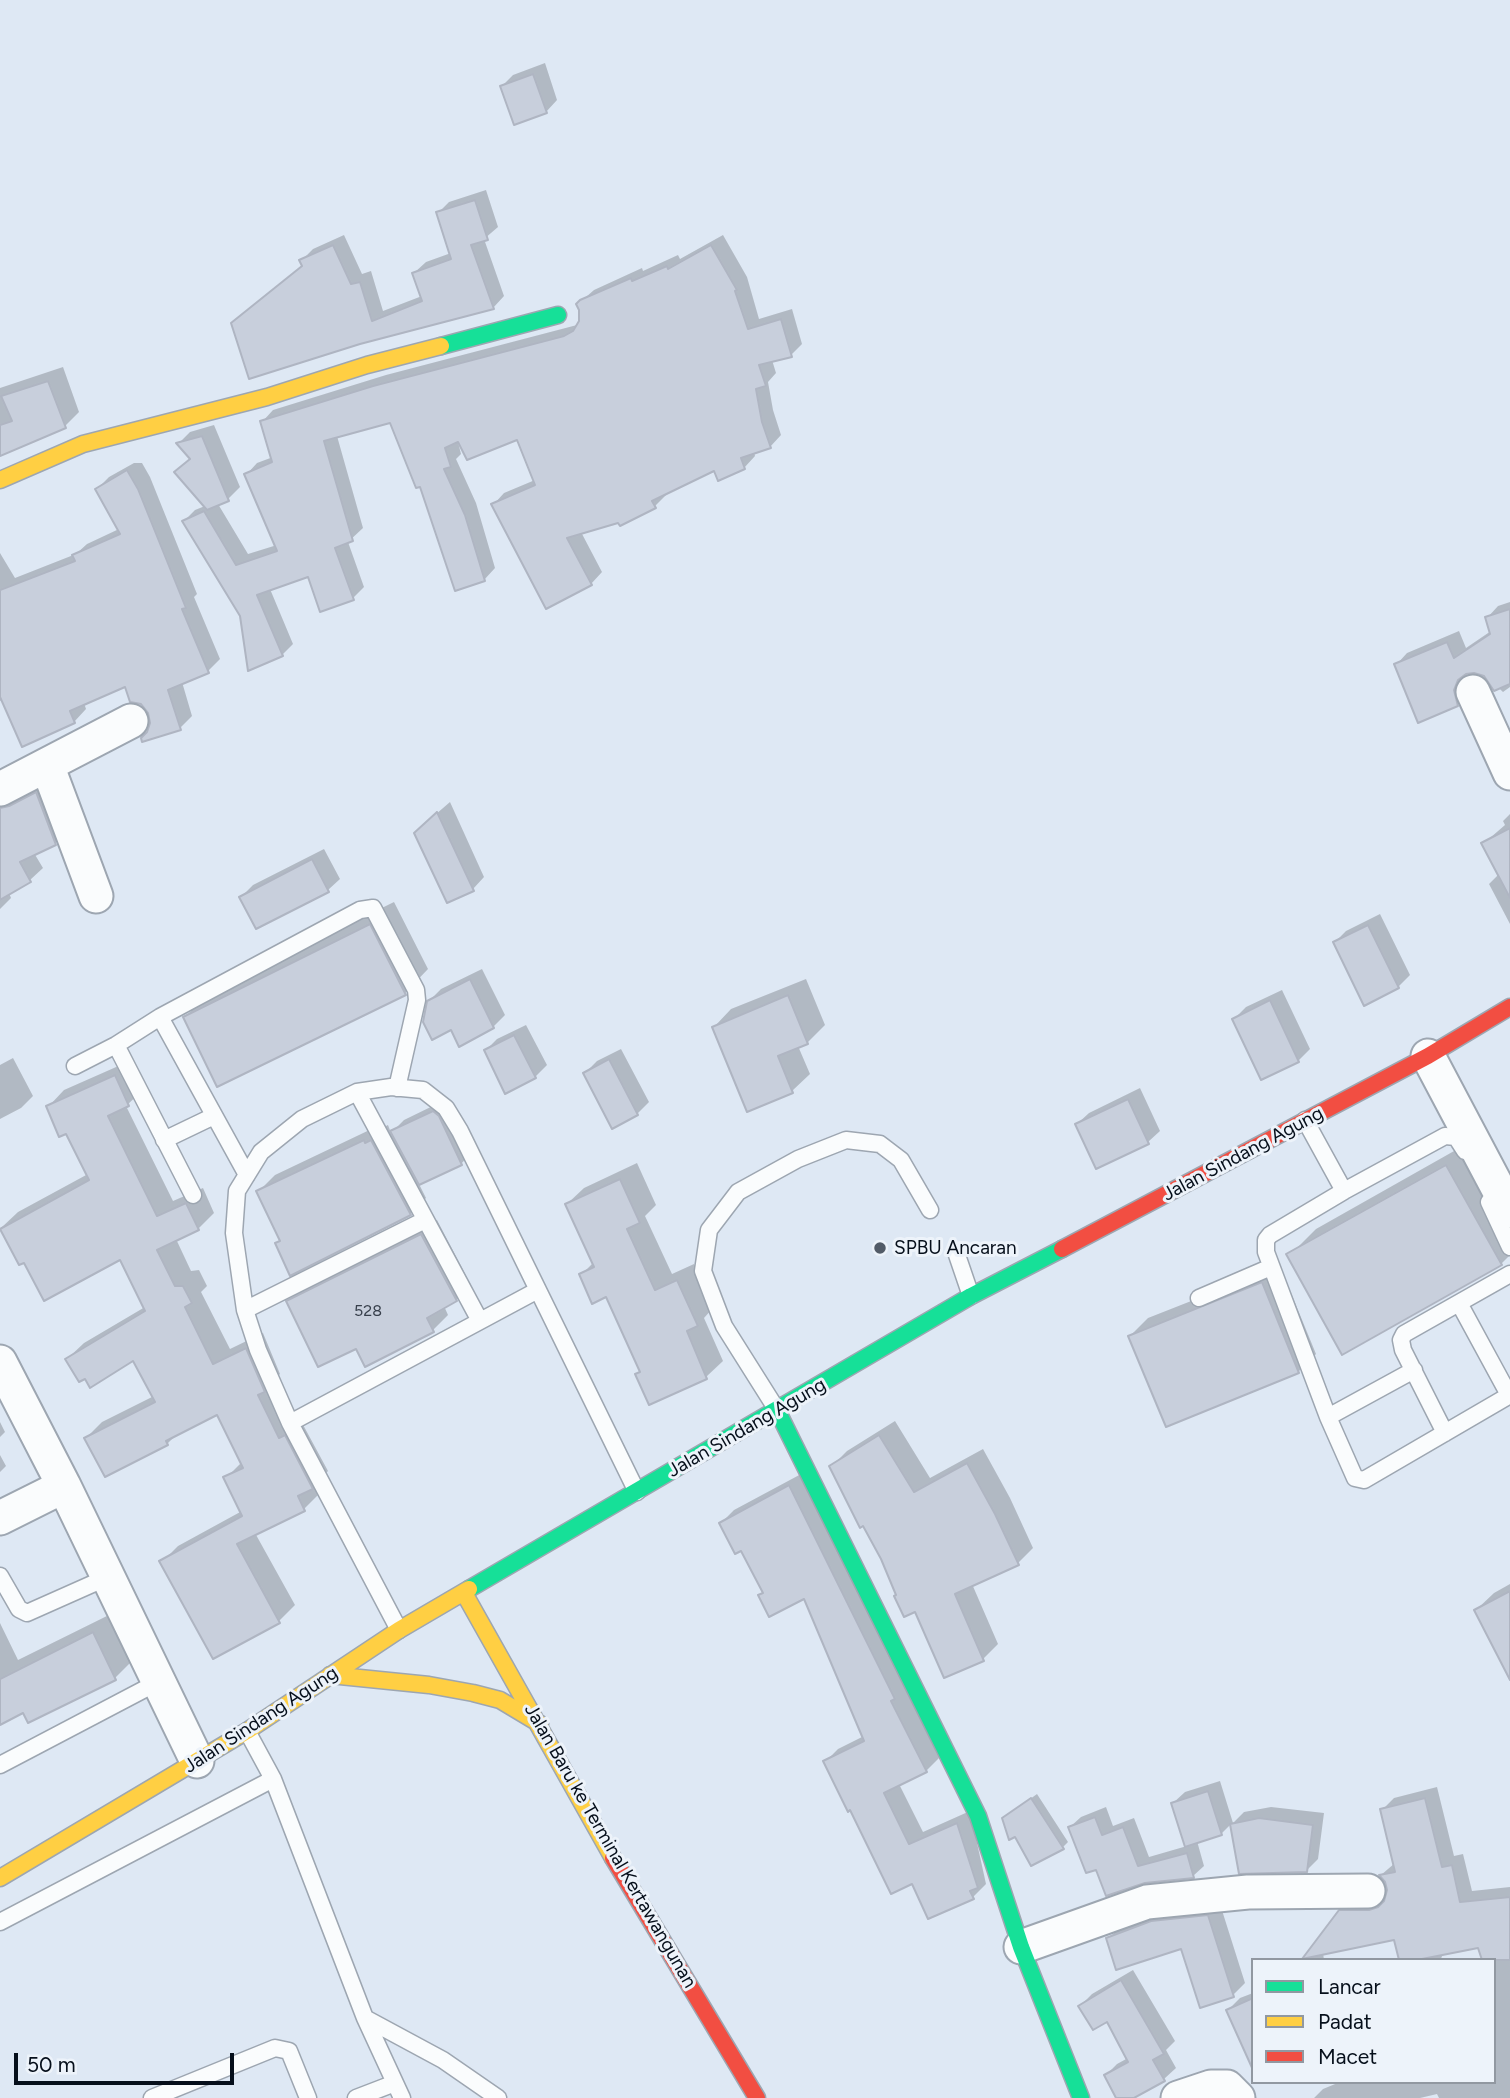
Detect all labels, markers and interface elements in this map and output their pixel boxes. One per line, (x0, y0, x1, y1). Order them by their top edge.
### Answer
street label: Jalan Sindang Agung (1159, 1102, 1327, 1206)
place label: SPBU Ancaran (894, 1237, 1017, 1259)
marker: SPBU Ancaran (872, 1240, 888, 1256)
house number: 528 (354, 1301, 382, 1321)
street label: Jalan Sindang Agung (664, 1373, 830, 1483)
street label: Jalan Sindang Agung (180, 1662, 342, 1778)
street label: Jalan Baru ke Terminal Kertawangunan (519, 1700, 701, 1992)
legend (1251, 1958, 1496, 2084)
text: Lancar (1318, 1974, 1381, 1999)
text: Padat (1318, 2009, 1372, 2034)
scale bar (18, 2038, 238, 2082)
text: Macet (1318, 2044, 1377, 2069)
text: 50 m (27, 2052, 76, 2077)

